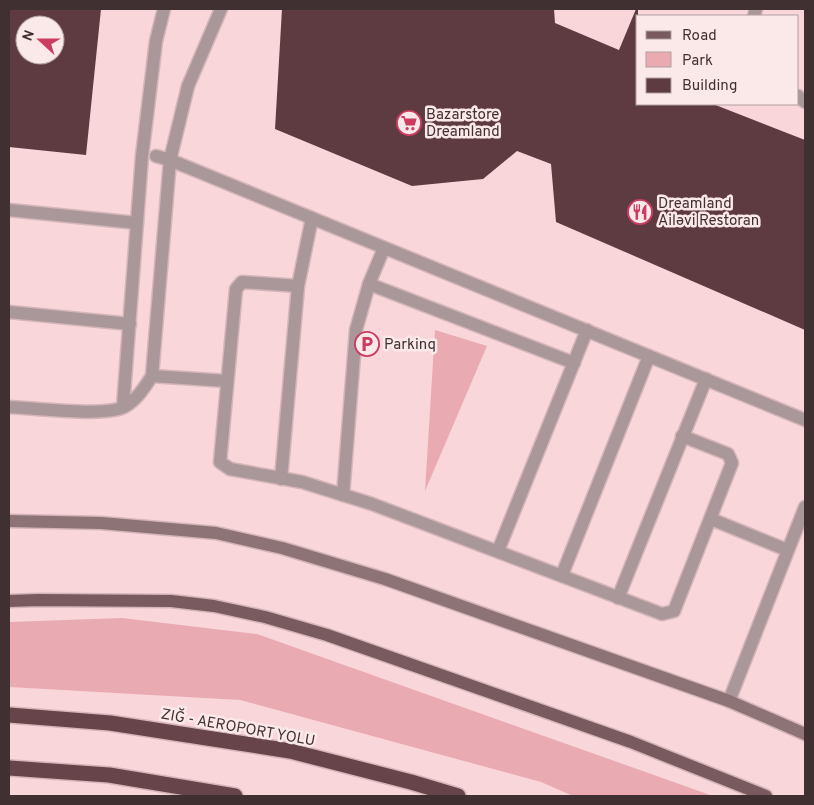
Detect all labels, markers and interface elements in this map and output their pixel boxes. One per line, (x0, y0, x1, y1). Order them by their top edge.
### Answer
north arrow (15, 15, 65, 65)
legend (636, 15, 799, 105)
text: Road (682, 27, 717, 46)
text: N (20, 28, 39, 44)
text: Park (682, 52, 713, 71)
text: Building (682, 77, 737, 96)
place label: Bazarstore Dreamland (426, 106, 500, 142)
supermarket icon: Bazarstore Dreamland (396, 110, 422, 136)
place label: Dreamland Ailəvi Restoran (658, 195, 759, 231)
restaurant icon: Dreamland Ailəvi Restoran (627, 199, 653, 225)
parking icon: Parkinq (354, 331, 380, 357)
place label: Parkinq (384, 336, 436, 355)
street label: ZIĞ - AEROPORT YOLU (159, 704, 317, 751)

